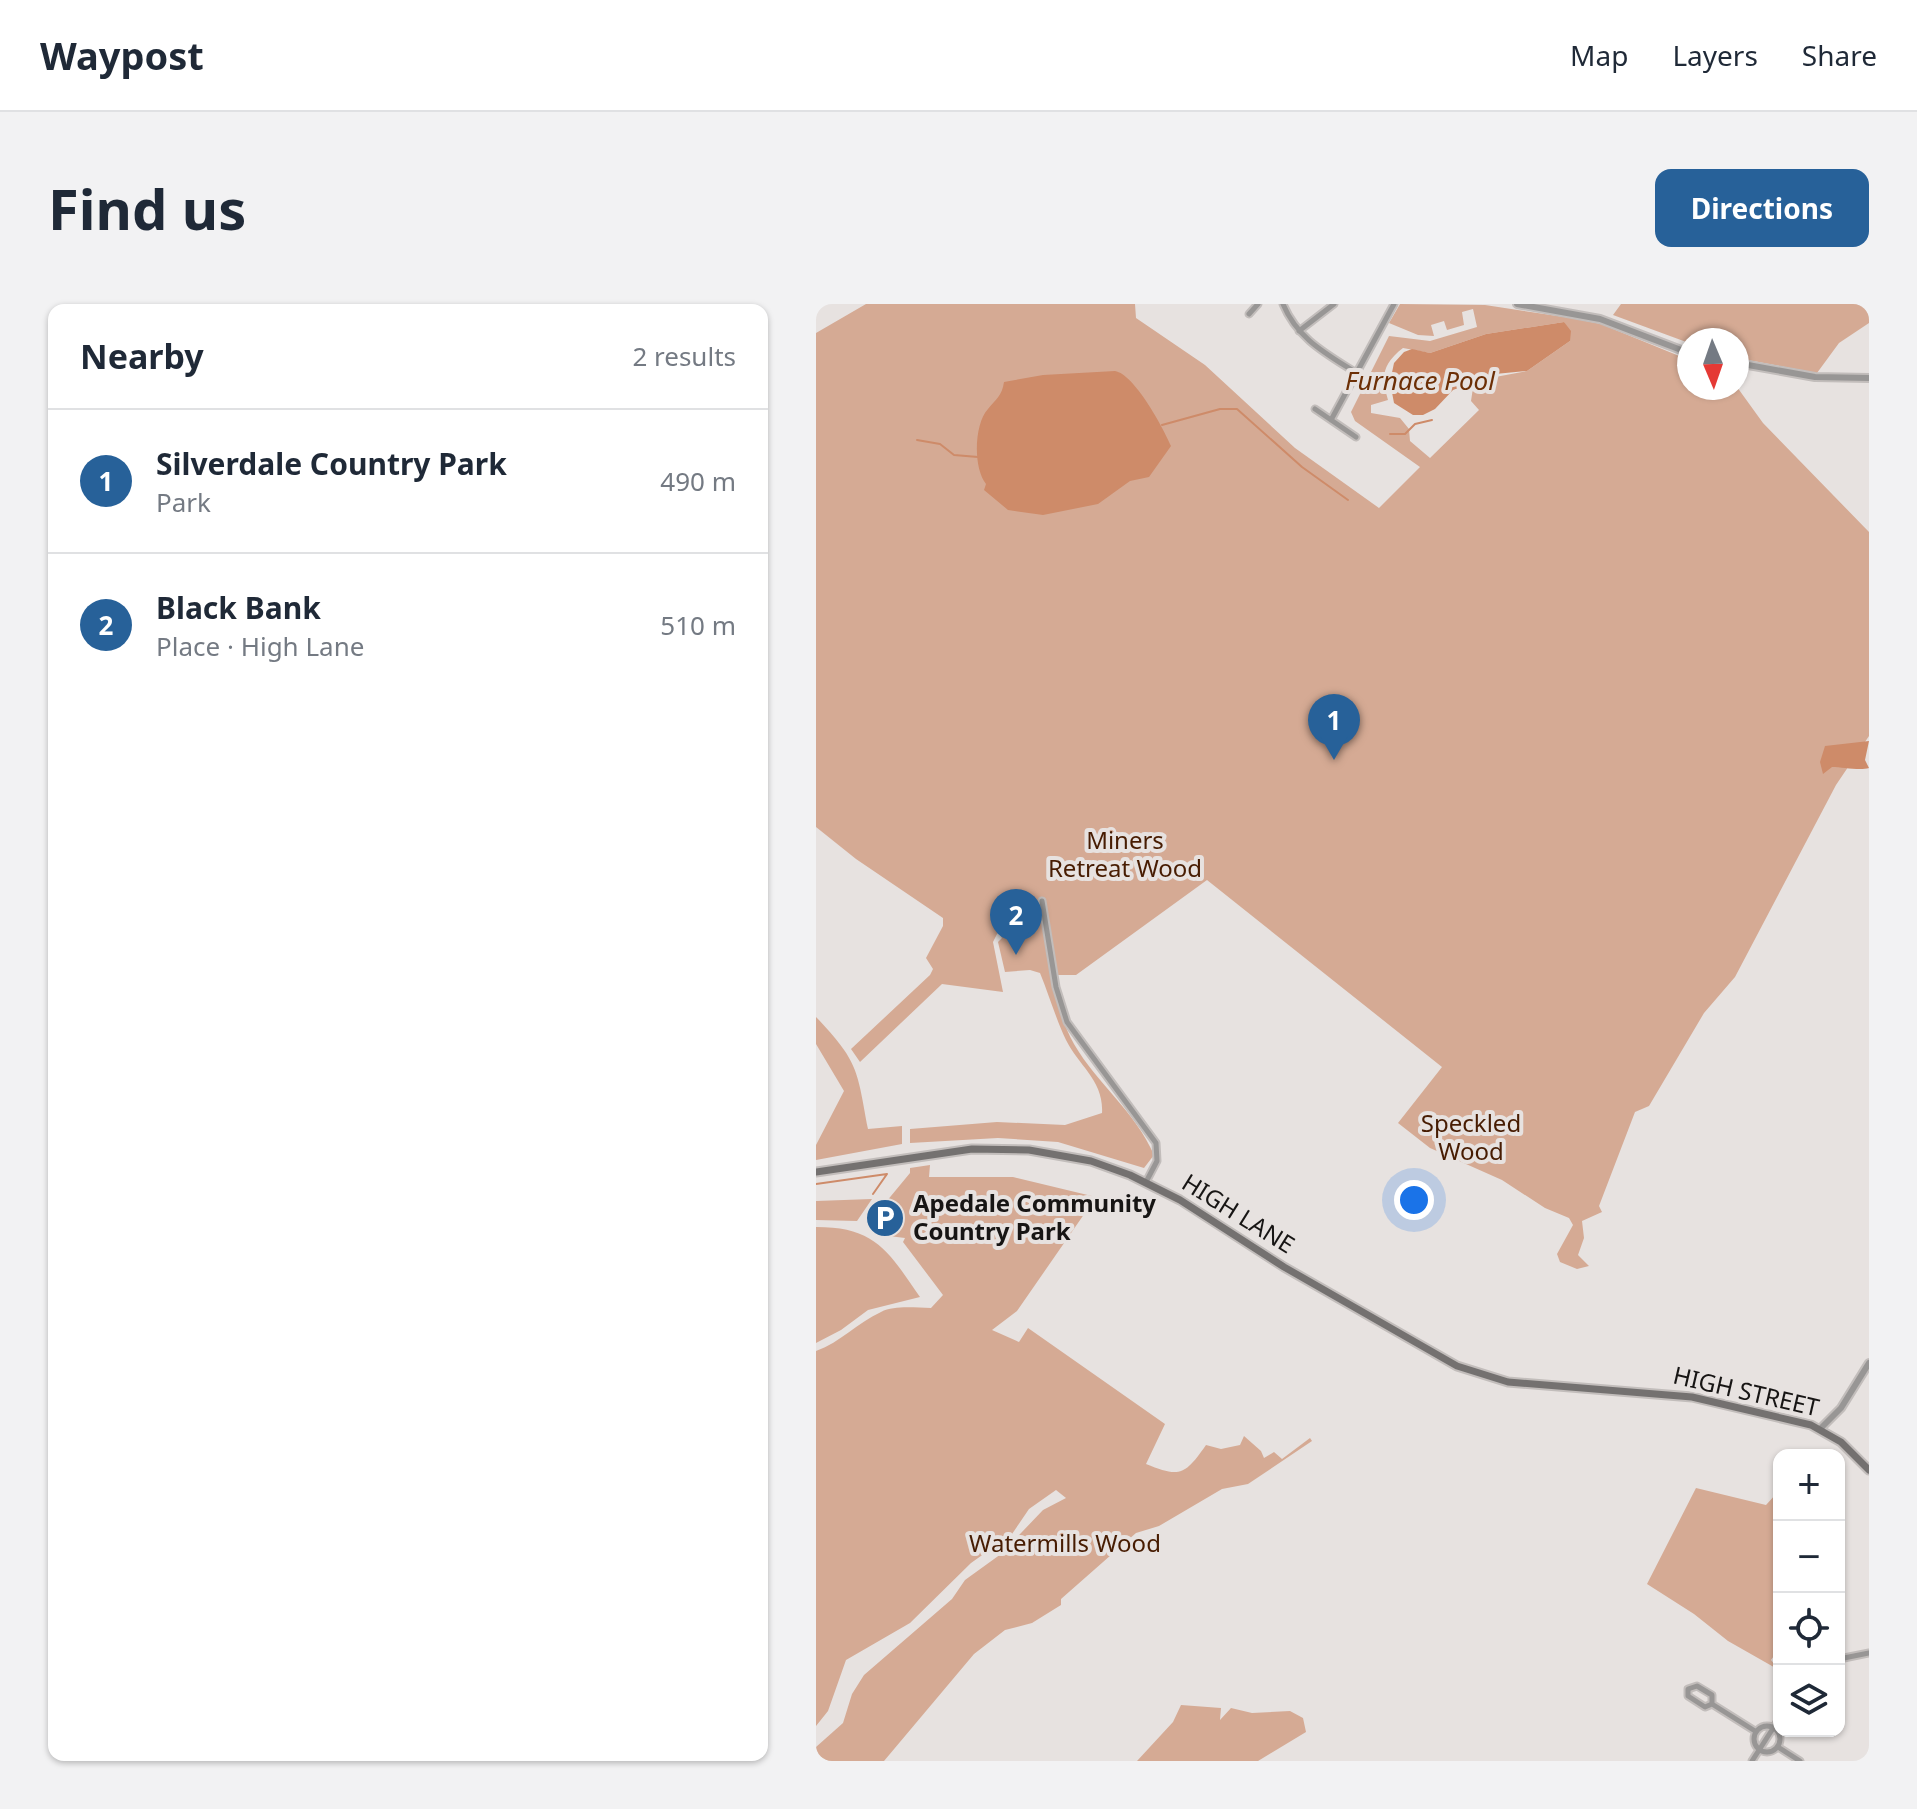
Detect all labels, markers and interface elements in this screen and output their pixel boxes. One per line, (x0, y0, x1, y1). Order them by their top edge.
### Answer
text: Waypost (40, 29, 204, 81)
text: Map (1570, 36, 1628, 74)
text: Layers (1672, 36, 1758, 74)
text: Share (1802, 36, 1877, 74)
button: Directions (1655, 169, 1869, 247)
text: Find us (48, 170, 246, 246)
north arrow (1677, 328, 1749, 400)
text: Nearby (80, 333, 204, 379)
text: 2 results (632, 338, 736, 374)
water label: Furnace Pool (1345, 362, 1496, 398)
text: Silverdale Country Park (156, 443, 507, 484)
text: 1 (99, 463, 113, 499)
text: 490 m (660, 463, 736, 499)
text: Park (156, 484, 211, 520)
text: Black Bank (156, 587, 321, 628)
text: 2 (99, 607, 113, 643)
text: 510 m (660, 607, 736, 643)
text: Place · High Lane (156, 628, 364, 664)
pin: 1 (1308, 694, 1360, 760)
park label: Miners Retreat Wood (1048, 823, 1202, 884)
pin: 2 (990, 889, 1042, 955)
park label: Speckled Wood (1421, 1106, 1521, 1167)
street label: HIGH LANE (1176, 1165, 1301, 1260)
your location (1394, 1180, 1434, 1220)
place label: Apedale Community Country Park (913, 1186, 1156, 1247)
parking icon: Apedale Community Country Park (864, 1197, 906, 1239)
street label: HIGH STREET (1670, 1358, 1823, 1424)
map controls (1773, 1449, 1845, 1737)
button: + (1773, 1449, 1845, 1521)
button: − (1773, 1521, 1845, 1593)
park label: Watermills Wood (969, 1526, 1161, 1559)
button: locate (1773, 1593, 1845, 1665)
button: layers (1773, 1665, 1845, 1737)

